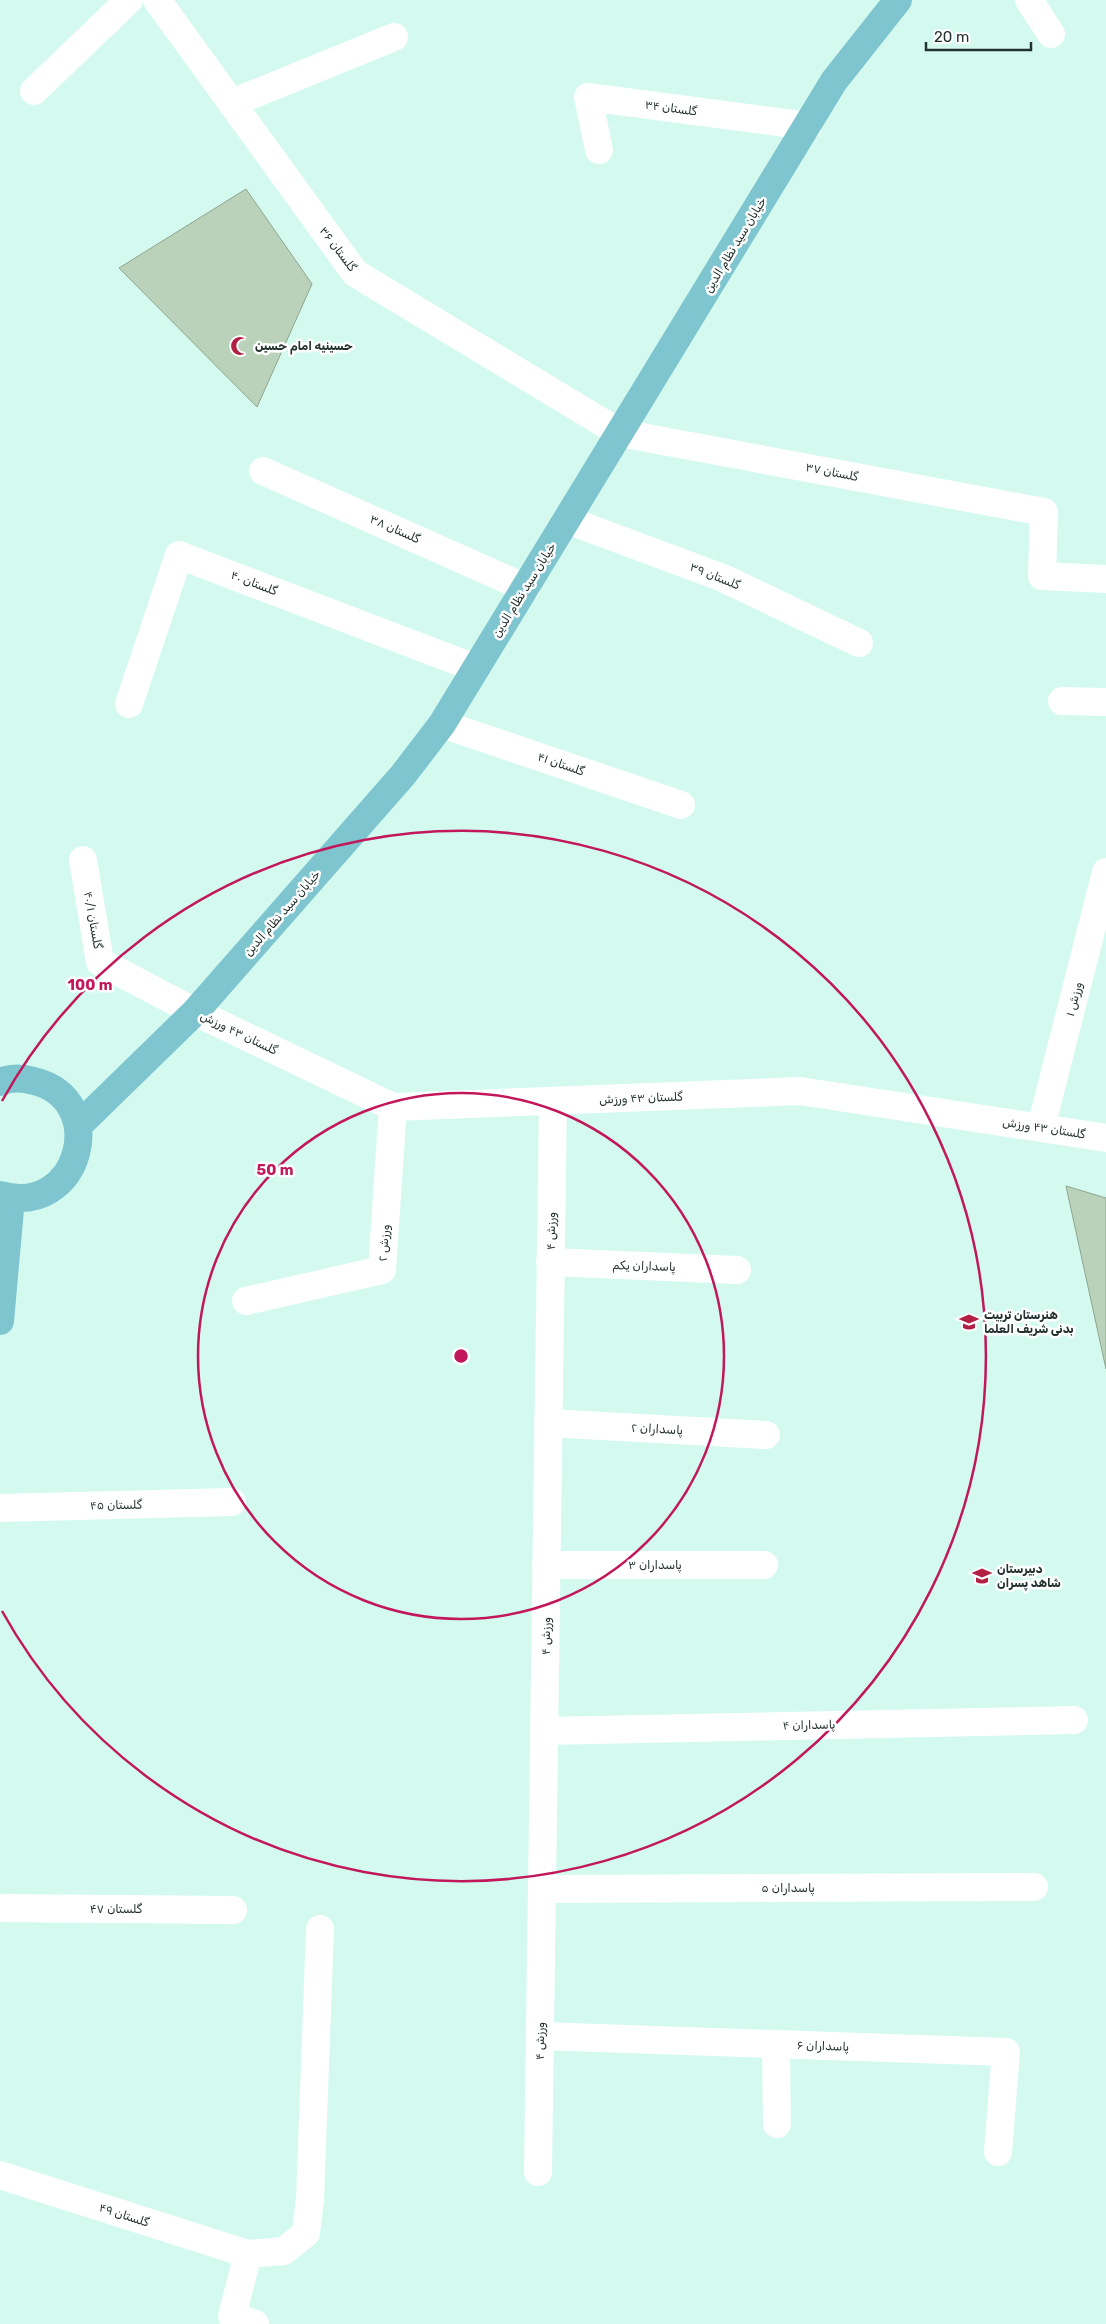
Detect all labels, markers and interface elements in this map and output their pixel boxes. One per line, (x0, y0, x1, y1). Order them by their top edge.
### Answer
scale bar (926, 20, 1031, 52)
text: 20 m (934, 28, 969, 46)
street label: گلستان ۳۴ (644, 97, 699, 119)
street label: خیابان سید نظام الدین (701, 195, 771, 296)
street label: گلستان ۳۶ (317, 224, 360, 275)
mosque icon: حسینیه امام حسین (229, 335, 251, 357)
place label: حسینیه امام حسین (255, 339, 353, 355)
street label: گلستان ۳۷ (804, 460, 860, 484)
street label: گلستان ۳۸ (368, 512, 423, 546)
street label: خیابان سید نظام الدین (489, 540, 560, 641)
street label: گلستان ۳۹ (688, 560, 743, 593)
street label: گلستان ۴۰ (229, 568, 280, 598)
street label: گلستان ۴۱ (536, 750, 587, 779)
street label: خیابان سید نظام الدین (241, 867, 325, 960)
street label: گلستان ۴۰/۱ (81, 890, 105, 950)
text: 100 m (68, 976, 112, 994)
street label: ورزش ۱ (1063, 980, 1086, 1018)
street label: گلستان ۴۳ ورزش (198, 1008, 280, 1059)
street label: گلستان ۴۳ ورزش (599, 1090, 684, 1107)
street label: گلستان ۴۳ ورزش (1001, 1115, 1087, 1143)
text: 50 m (257, 1161, 293, 1179)
street label: ورزش ۴ (544, 1212, 559, 1250)
street label: ورزش ۲ (376, 1224, 393, 1262)
street label: پاسداران یکم (612, 1258, 676, 1275)
place label: هنرستان تربیت بدنی شریف العلما (984, 1308, 1074, 1336)
school or university icon: هنرستان تربیت بدنی شریف العلما (958, 1311, 980, 1333)
centre of rings (452, 1347, 470, 1365)
street label: پاسداران ۲ (631, 1421, 683, 1438)
street label: گلستان ۴۵ (90, 1498, 143, 1512)
street label: پاسداران ۳ (628, 1558, 682, 1573)
place label: دبیرستان شاهد پسران (997, 1562, 1061, 1592)
school or university icon: دبیرستان شاهد پسران (971, 1565, 993, 1587)
street label: ورزش ۴ (539, 1617, 554, 1655)
street label: پاسداران ۴ (783, 1718, 835, 1733)
street label: پاسداران ۵ (761, 1881, 815, 1896)
street label: گلستان ۴۷ (90, 1902, 143, 1916)
street label: ورزش ۴ (533, 2022, 548, 2060)
street label: پاسداران ۶ (797, 2038, 849, 2055)
street label: گلستان ۴۹ (97, 2200, 151, 2230)

